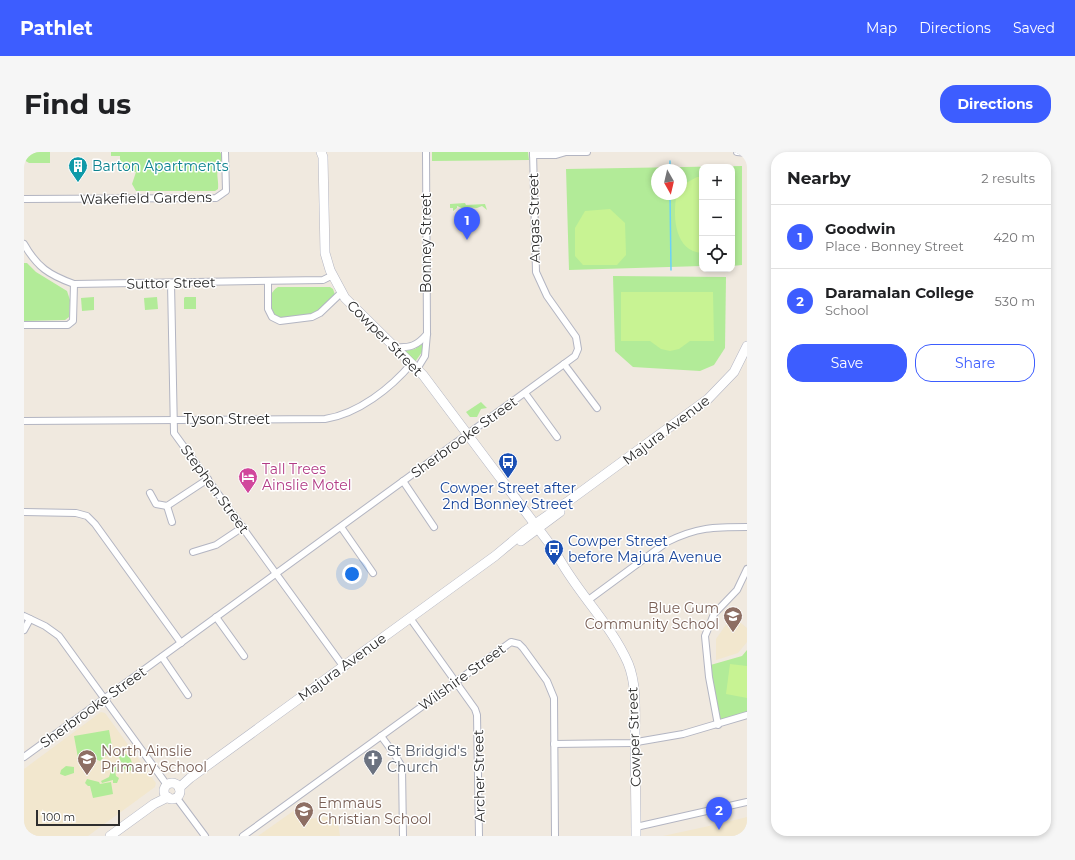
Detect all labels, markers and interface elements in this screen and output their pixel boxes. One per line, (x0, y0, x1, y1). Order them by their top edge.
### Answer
text: Pathlet (20, 17, 93, 40)
text: Map (866, 19, 897, 37)
text: Directions (919, 19, 991, 37)
text: Saved (1013, 19, 1055, 37)
button: Directions (940, 85, 1051, 123)
text: Find us (24, 87, 131, 121)
building icon: Barton Apartments (67, 155, 89, 183)
place label: Barton Apartments (92, 157, 229, 175)
north arrow (651, 164, 687, 200)
map controls (699, 164, 735, 272)
button: + (699, 164, 735, 200)
text: Nearby (787, 168, 851, 188)
text: 2 results (981, 170, 1035, 186)
street label: Angas Street (524, 172, 544, 263)
street label: Wakefield Gardens (80, 188, 212, 208)
street label: Bonney Street (417, 193, 435, 293)
button: − (699, 200, 735, 236)
pin: 1 (454, 207, 480, 240)
text: Goodwin (825, 219, 896, 238)
text: 1 (797, 229, 803, 245)
text: 420 m (993, 229, 1035, 245)
button: locate (699, 236, 735, 272)
text: Place · Bonney Street (825, 238, 964, 254)
street label: Suttor Street (126, 273, 216, 293)
text: Daramalan College (825, 283, 974, 302)
text: 2 (796, 293, 804, 309)
text: 530 m (995, 293, 1035, 309)
street label: Cowper Street (343, 296, 427, 380)
text: School (825, 302, 869, 318)
button: Save (787, 344, 907, 382)
button: Share (915, 344, 1035, 382)
street label: Majura Avenue (619, 391, 713, 469)
street label: Sherbrooke Street (407, 392, 521, 482)
street label: Tyson Street (184, 410, 271, 428)
street label: Stephen Street (177, 441, 253, 537)
bus stop icon: Cowper Street after 2nd Bonney Street (497, 451, 519, 479)
place label: Tall Trees Ainslie Motel (262, 460, 352, 494)
hotel icon: Tall Trees Ainslie Motel (237, 466, 259, 494)
place label: Cowper Street after 2nd Bonney Street (440, 479, 576, 513)
place label: Cowper Street before Majura Avenue (568, 532, 722, 566)
bus stop icon: Cowper Street before Majura Avenue (543, 538, 565, 566)
your location (342, 564, 362, 584)
place label: Blue Gum Community School (585, 599, 719, 633)
school or university icon: Blue Gum Community School (722, 605, 744, 633)
street label: Majura Avenue (294, 629, 390, 705)
street label: Wilshire Street (415, 639, 509, 714)
street label: Sherbrooke Street (36, 662, 150, 752)
street label: Cowper Street (623, 686, 645, 787)
street label: Archer Street (469, 729, 489, 823)
place label: North Ainslie Primary School (101, 742, 207, 776)
place label: St Bridgid's Church (387, 742, 467, 776)
school or university icon: North Ainslie Primary School (76, 748, 98, 776)
church icon: St Bridgid's Church (362, 748, 384, 776)
place label: Emmaus Christian School (318, 794, 432, 828)
pin: 2 (706, 797, 732, 830)
school or university icon: Emmaus Christian School (293, 800, 315, 828)
scale bar (36, 808, 120, 827)
text: 100 m (42, 810, 75, 824)

